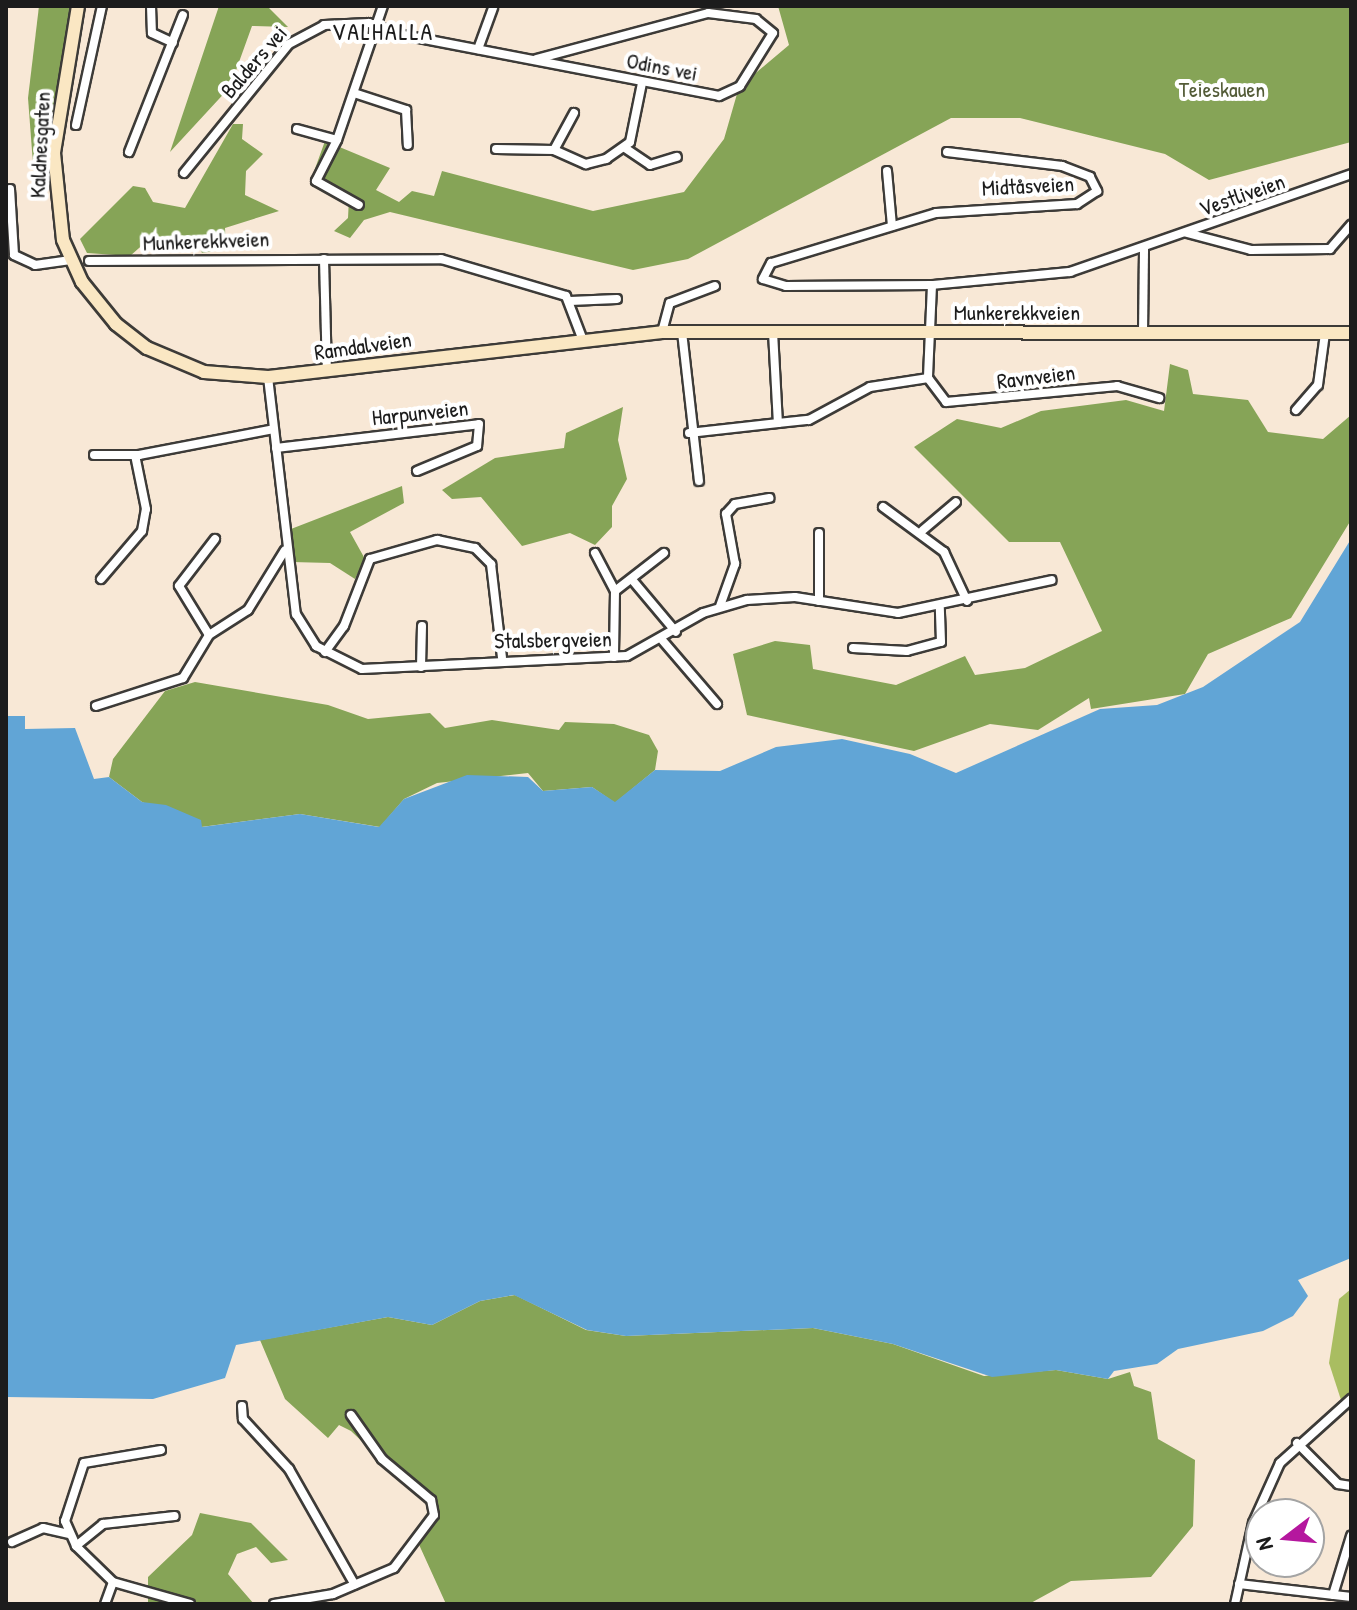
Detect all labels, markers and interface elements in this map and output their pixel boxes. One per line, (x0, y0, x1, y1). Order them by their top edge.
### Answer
district label: VALHALLA (332, 18, 434, 46)
street label: Balders vei (215, 20, 293, 104)
street label: Odins vei (624, 47, 700, 87)
park label: Teieskauen (1179, 77, 1265, 103)
street label: Kaldnesgaten (24, 91, 56, 199)
street label: Vestliveien (1196, 168, 1288, 222)
street label: Midtåsveien (981, 170, 1075, 202)
street label: Munkerekkveien (142, 226, 270, 256)
street label: Munkerekkveien (954, 300, 1080, 326)
street label: Ramdalveien (313, 326, 413, 366)
street label: Ravnveien (995, 359, 1077, 395)
street label: Harpunveien (371, 395, 469, 431)
street label: Stalsbergveien (494, 626, 612, 654)
north arrow (1245, 1498, 1325, 1578)
text: N (1248, 1534, 1280, 1554)

